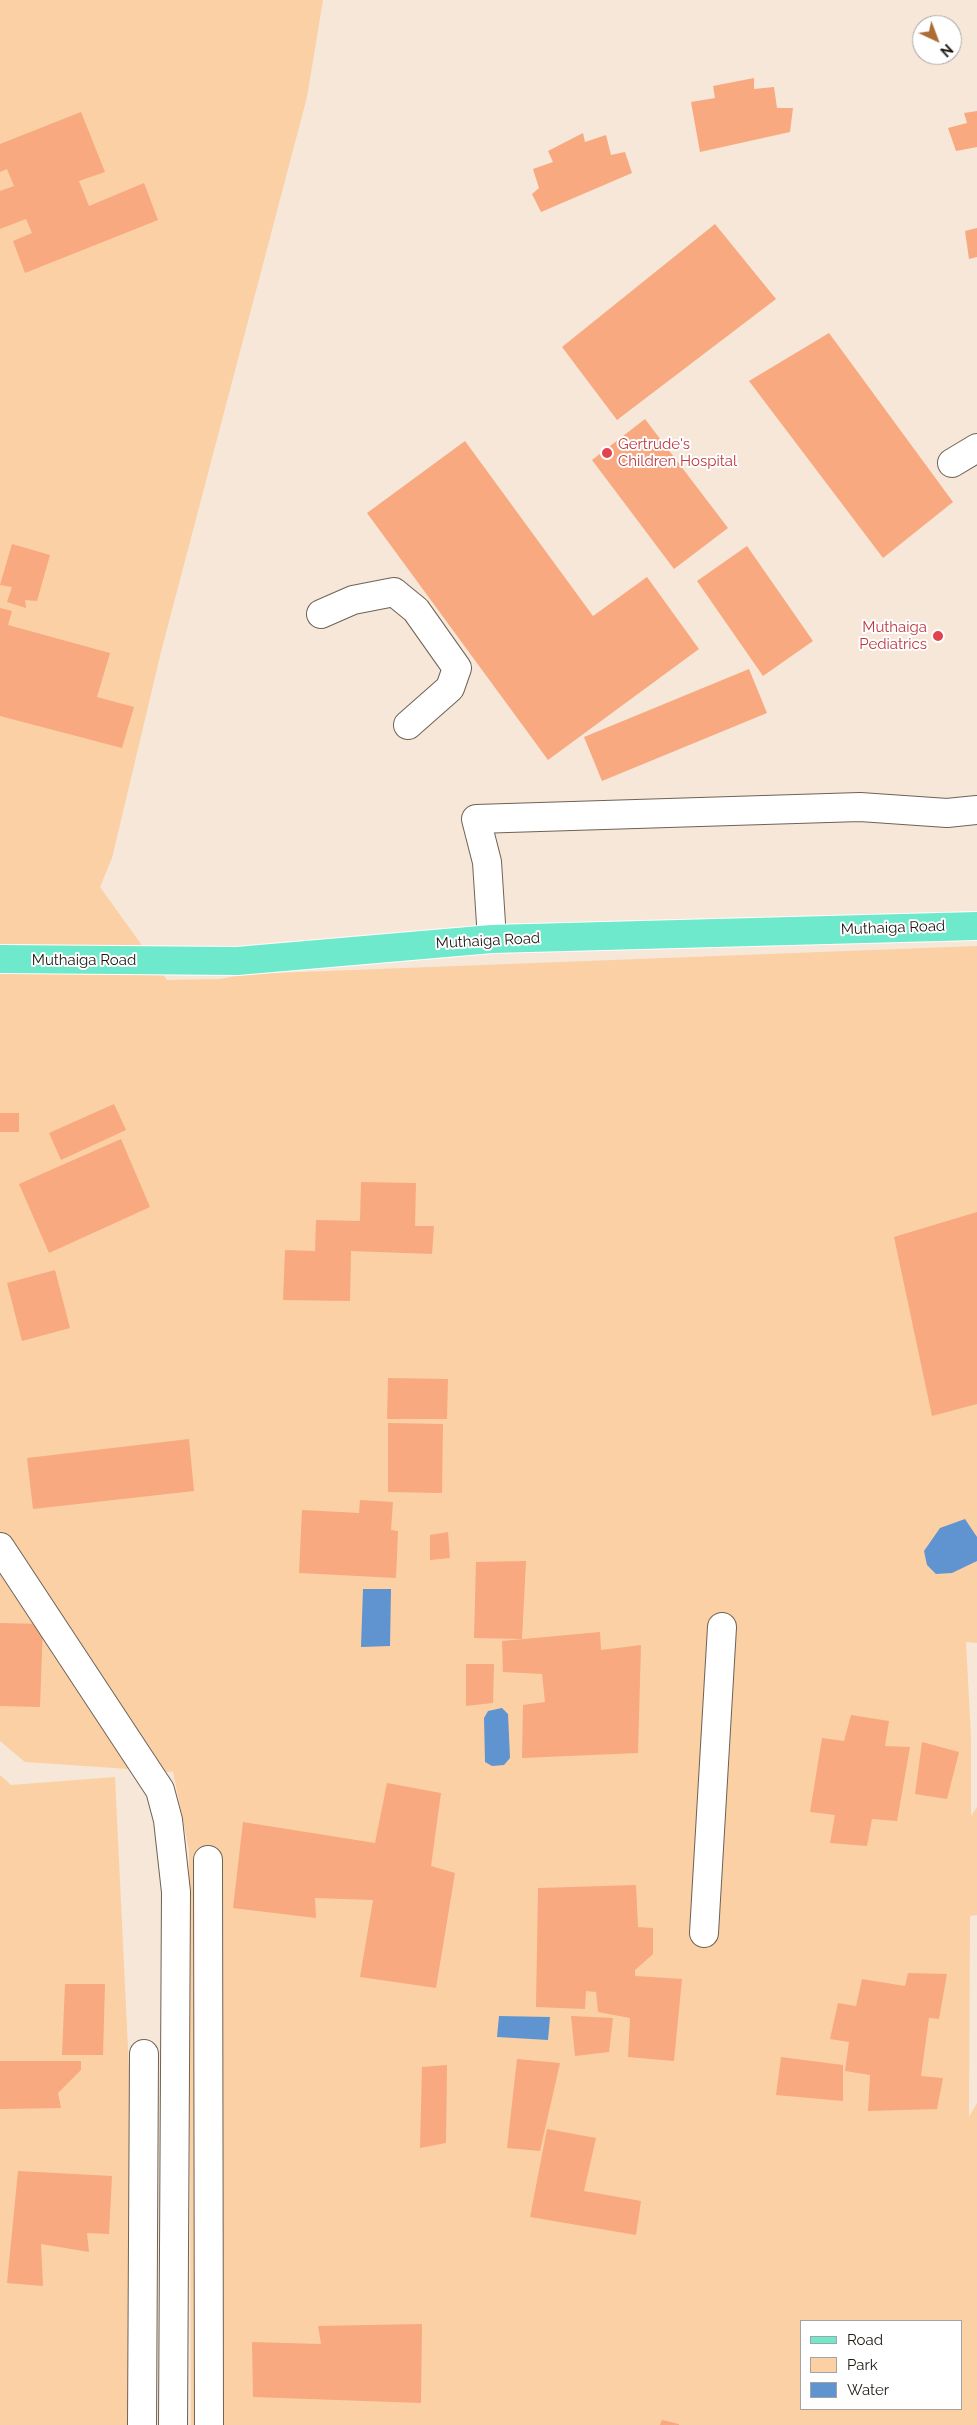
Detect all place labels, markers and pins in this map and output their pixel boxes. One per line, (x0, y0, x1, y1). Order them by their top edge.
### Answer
place label: Gertrude's Children Hospital (618, 435, 737, 470)
marker: Gertrude's Children Hospital (600, 446, 614, 460)
place label: Muthaiga Pediatrics (859, 618, 927, 653)
marker: Muthaiga Pediatrics (931, 629, 945, 643)

